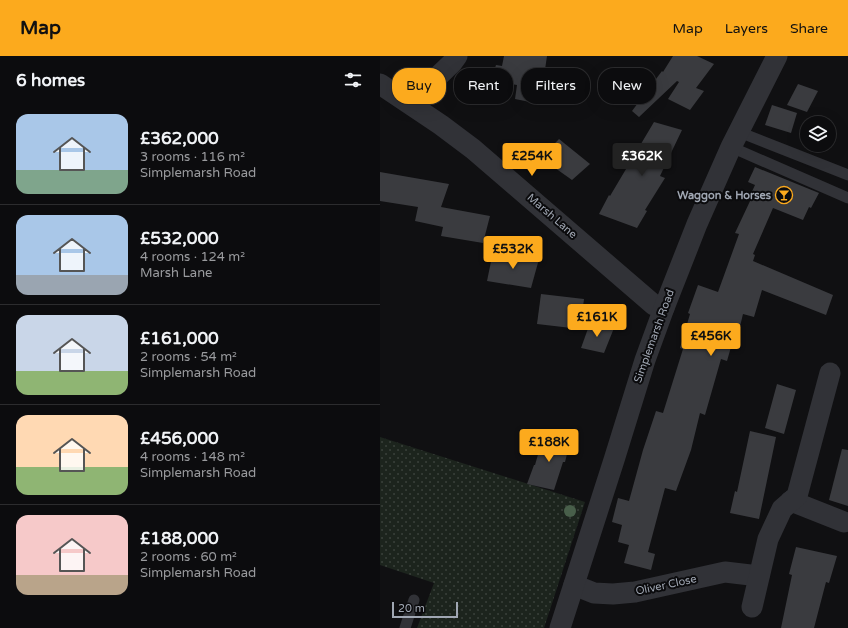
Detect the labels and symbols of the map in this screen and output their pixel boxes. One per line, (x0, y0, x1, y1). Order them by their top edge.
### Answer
pin: £254K (504, 143, 560, 177)
pin: £362K (614, 143, 670, 177)
bar icon: Waggon & Horses (774, 185, 794, 205)
place label: Waggon & Horses (677, 189, 772, 203)
street label: Marsh Lane (525, 191, 579, 241)
pin: £532K (485, 236, 541, 270)
street label: Simplemarsh Road (631, 287, 677, 384)
pin: £161K (569, 304, 625, 338)
pin: £456K (683, 323, 739, 357)
pin: £188K (521, 429, 577, 463)
street label: Oliver Close (634, 572, 698, 598)
scale bar (392, 600, 458, 619)

